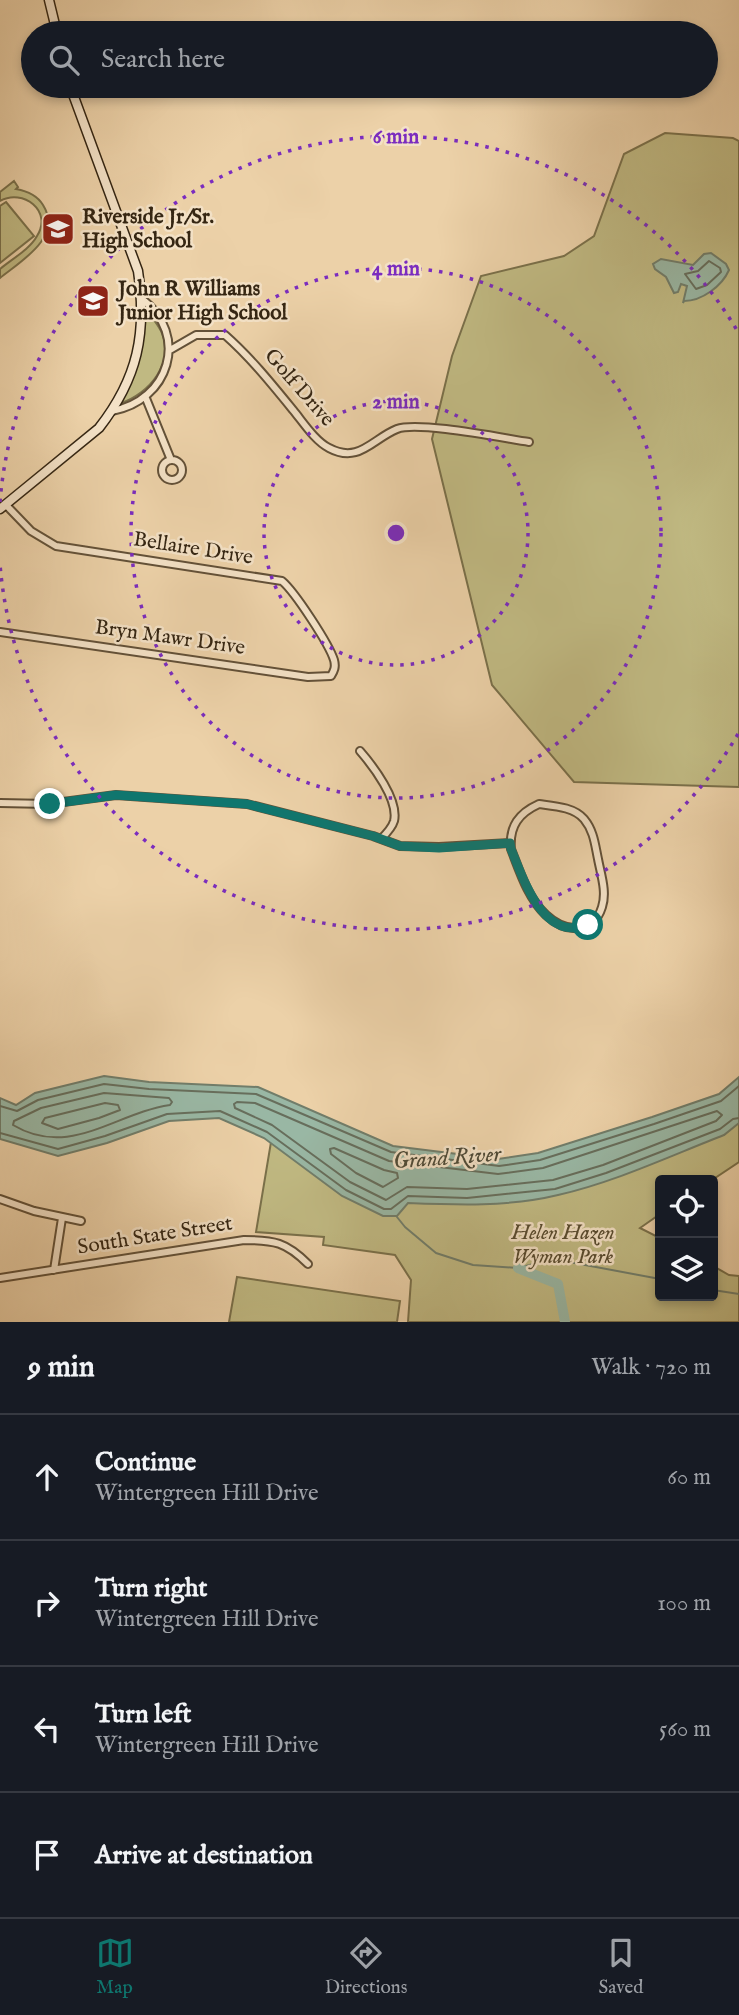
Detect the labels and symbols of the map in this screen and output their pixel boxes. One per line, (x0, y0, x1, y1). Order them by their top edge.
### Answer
text: 6 min (373, 124, 419, 151)
place label: Riverside Jr/Sr. High School (82, 204, 214, 255)
school or university icon: Riverside Jr/Sr. High School (39, 210, 77, 248)
text: 4 min (372, 256, 420, 283)
place label: John R Williams Junior High School (115, 276, 288, 327)
school or university icon: John R Williams Junior High School (74, 282, 112, 320)
street label: Golf Drive (258, 343, 341, 433)
text: 2 min (372, 389, 420, 416)
centre of rings (384, 521, 408, 545)
street label: Bellaire Drive (131, 526, 255, 572)
street label: Bryn Mawr Drive (93, 614, 247, 662)
route end (34, 788, 65, 819)
route start (572, 909, 603, 940)
water label: Grand River (392, 1140, 503, 1176)
street label: South State Street (76, 1210, 234, 1262)
park label: Helen Hazen Wyman Park (510, 1220, 615, 1271)

